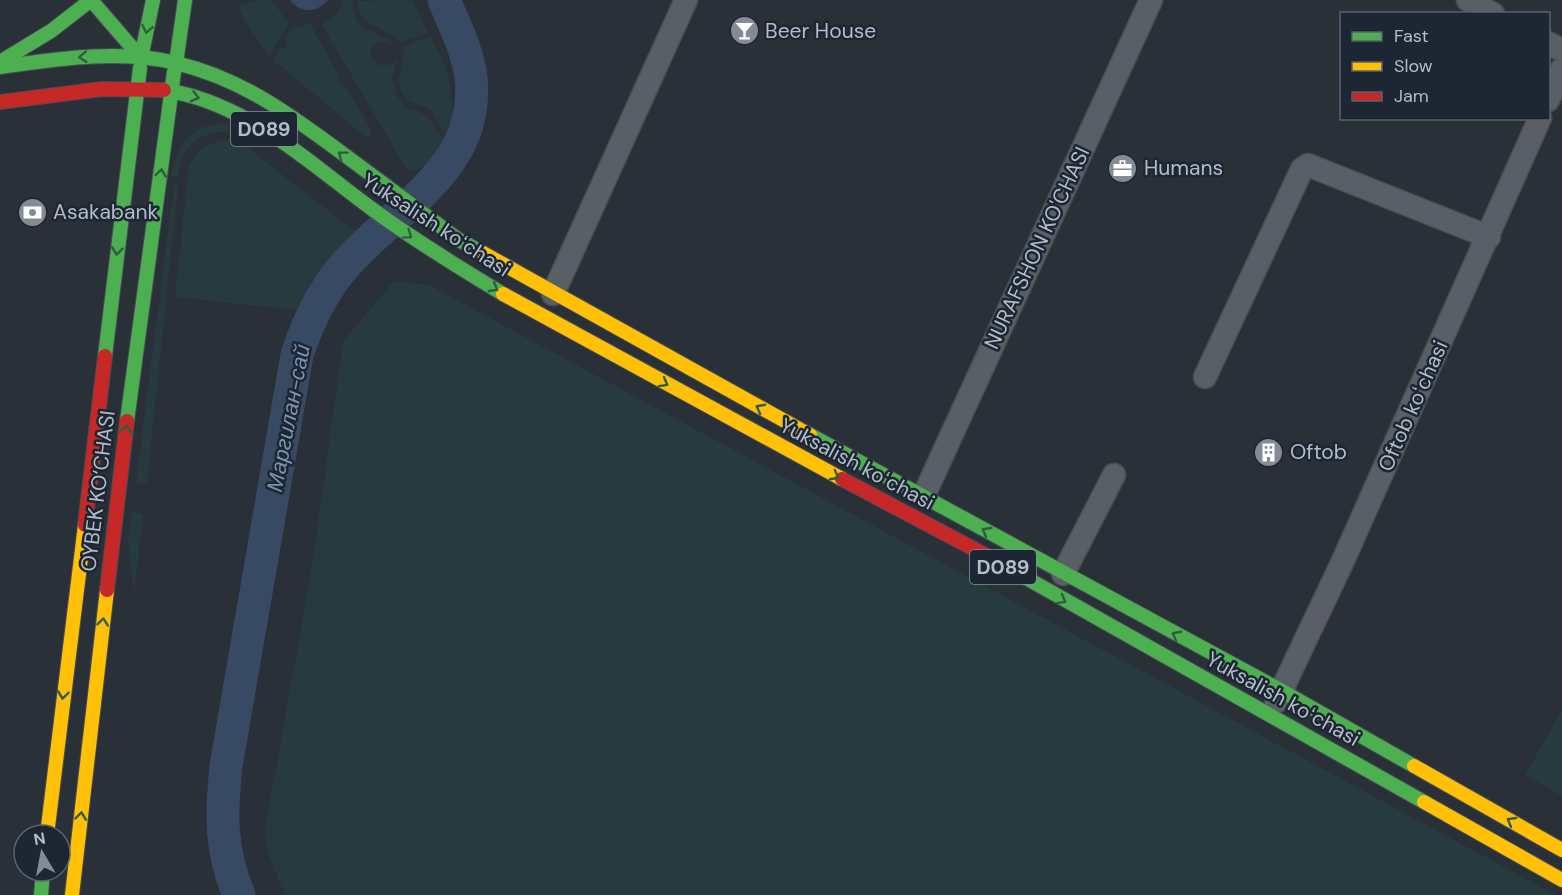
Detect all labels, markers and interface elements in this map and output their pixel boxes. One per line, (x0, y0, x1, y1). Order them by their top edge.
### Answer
legend (1340, 12, 1550, 120)
bar icon: Beer House (728, 15, 760, 47)
place label: Beer House (765, 17, 876, 45)
one-way arrow (141, 24, 154, 34)
text: Fast (1394, 24, 1429, 48)
one-way arrow (78, 51, 87, 64)
text: Slow (1394, 54, 1433, 78)
text: Jam (1394, 84, 1429, 108)
one-way arrow (190, 90, 200, 103)
road number: D089 (231, 112, 297, 146)
street label: NURAFSHON KO'CHASI (978, 142, 1096, 354)
one-way arrow (338, 151, 349, 162)
office icon: Humans (1107, 152, 1139, 184)
place label: Humans (1144, 154, 1223, 182)
street label: Yuksalish koʻchasi (356, 167, 516, 283)
one-way arrow (154, 168, 166, 178)
bank icon: Asakabank (16, 196, 48, 228)
place label: Asakabank (53, 198, 158, 226)
one-way arrow (401, 228, 412, 239)
one-way arrow (112, 246, 124, 256)
one-way arrow (487, 281, 498, 292)
street label: Oftob koʻchasi (1372, 336, 1454, 476)
water label: Маргилан-сай (260, 342, 317, 494)
one-way arrow (658, 376, 668, 387)
one-way arrow (755, 404, 766, 415)
street label: OYBEK KO‘CHASI (74, 409, 122, 573)
street label: Yuksalish koʻchasi (775, 411, 939, 517)
one-way arrow (120, 424, 132, 433)
building icon: Oftob (1253, 436, 1285, 468)
place label: Oftob (1290, 438, 1347, 466)
one-way arrow (829, 469, 840, 480)
one-way arrow (982, 527, 992, 538)
road number: D089 (970, 550, 1036, 584)
one-way arrow (1055, 593, 1066, 604)
one-way arrow (96, 618, 109, 627)
one-way arrow (1171, 630, 1182, 642)
street label: Yuksalish koʻchasi (1201, 645, 1365, 753)
one-way arrow (58, 690, 70, 699)
one-way arrow (74, 811, 87, 821)
one-way arrow (1507, 817, 1517, 829)
north arrow (12, 823, 72, 883)
text: N (32, 827, 47, 850)

